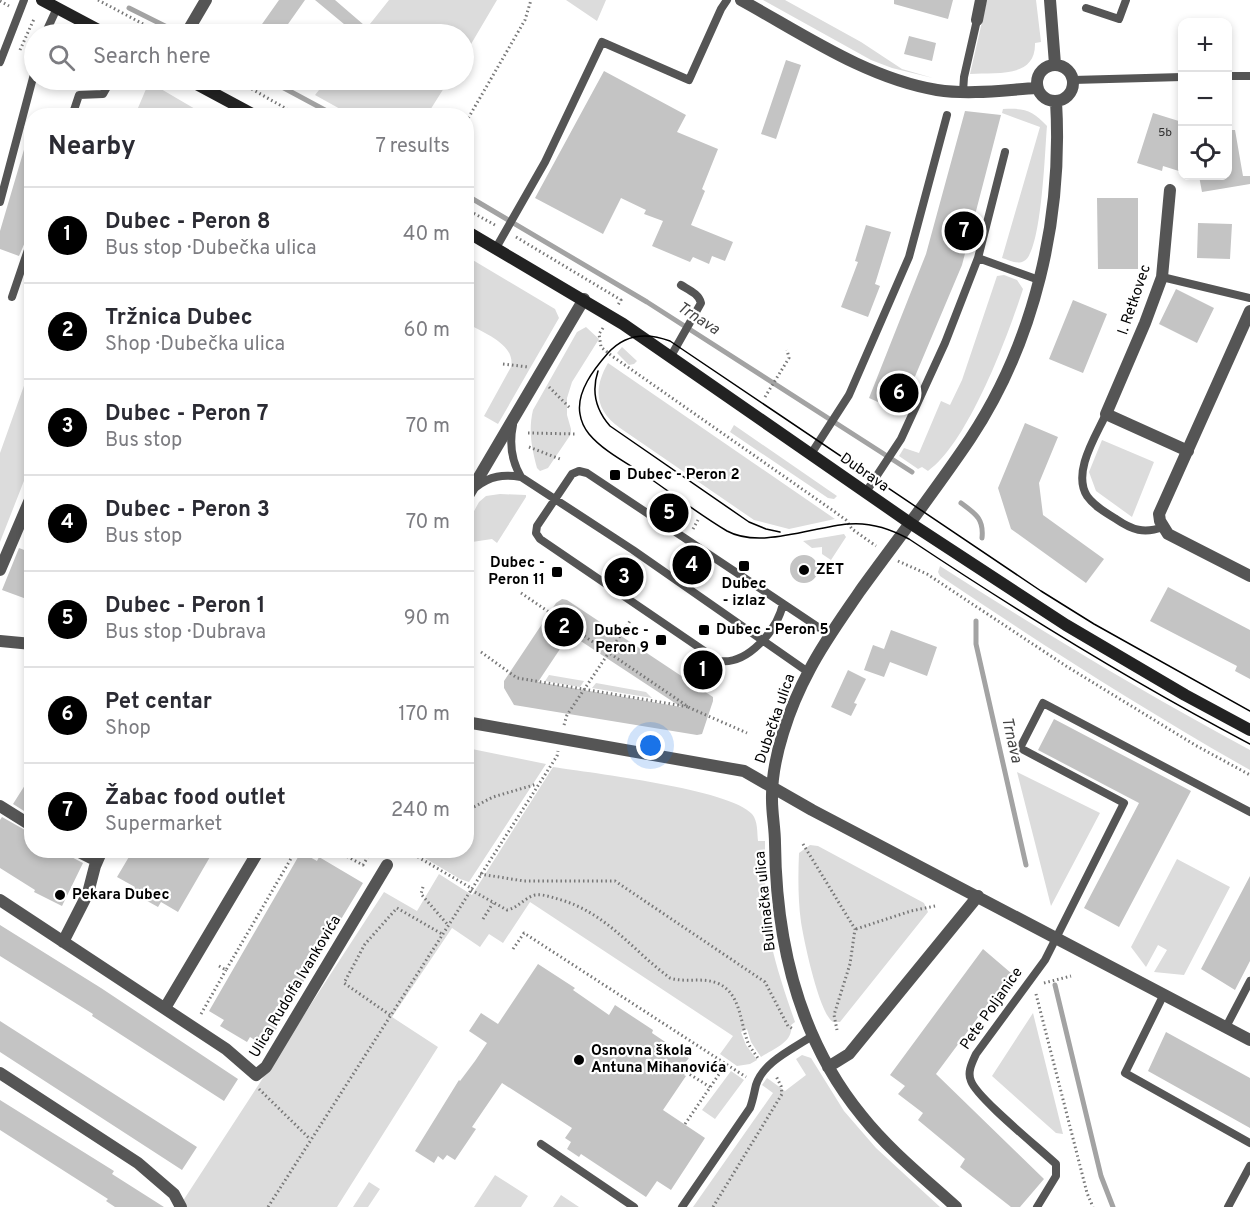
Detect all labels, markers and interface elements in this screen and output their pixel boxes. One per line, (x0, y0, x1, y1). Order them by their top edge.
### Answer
map controls (1178, 18, 1232, 180)
button: + (1178, 18, 1232, 72)
search box (24, 24, 474, 90)
icon: search (45, 41, 78, 74)
text: Search here (93, 44, 211, 71)
button: − (1178, 72, 1232, 126)
house number: 5b (1158, 125, 1172, 141)
button: locate (1178, 126, 1232, 180)
text: Nearby (48, 131, 136, 164)
text: 7 results (375, 134, 450, 160)
pin: 7 (944, 208, 984, 254)
text: Dubec - Peron 8 (105, 209, 270, 236)
text: 1 (64, 222, 72, 248)
text: 40 m (403, 222, 450, 248)
text: Bus stop · Dubečka ulica (105, 236, 317, 262)
street label: I. Retkovec (1114, 262, 1156, 338)
water label: Trnava (673, 298, 724, 340)
text: Tržnica Dubec (105, 305, 253, 332)
text: 2 (61, 318, 74, 344)
text: 60 m (404, 318, 450, 344)
text: Shop · Dubečka ulica (105, 332, 285, 358)
pin: 6 (880, 370, 918, 416)
text: Dubec - Peron 7 (105, 401, 268, 428)
text: 3 (62, 414, 74, 440)
text: 70 m (406, 414, 450, 440)
text: Bus stop (105, 428, 182, 454)
street label: Dubrava (836, 449, 892, 497)
place label: Dubec - Peron 2 (627, 466, 740, 485)
marker: Dubec - Peron 2 (608, 468, 622, 482)
pin: 5 (650, 490, 688, 536)
text: Dubec - Peron 3 (105, 497, 270, 524)
text: 4 (61, 510, 74, 536)
text: 70 m (406, 510, 450, 536)
text: Bus stop (105, 524, 182, 550)
pin: 4 (672, 542, 712, 588)
place label: Dubec - Peron 11 (488, 554, 545, 590)
pin: 3 (604, 554, 644, 600)
marker: Dubec - izlaz (737, 559, 751, 573)
place label: ZET (816, 561, 844, 580)
marker: ZET (797, 563, 811, 577)
marker: Dubec - Peron 11 (550, 565, 564, 579)
place label: Dubec - izlaz (721, 575, 767, 611)
text: Dubec - Peron 1 (105, 593, 265, 620)
pin: 2 (544, 604, 584, 650)
text: 5 (61, 606, 74, 632)
text: 90 m (404, 606, 450, 632)
text: Bus stop · Dubrava (105, 620, 266, 646)
place label: Dubec - Peron 5 (716, 621, 829, 640)
place label: Dubec - Peron 9 (594, 622, 649, 658)
marker: Dubec - Peron 5 (697, 623, 711, 637)
marker: Dubec - Peron 9 (654, 633, 668, 647)
pin: 1 (684, 648, 722, 692)
street label: Dubečka ulica (752, 672, 800, 766)
text: Pet centar (105, 689, 212, 716)
text: 6 (61, 702, 74, 728)
text: 170 m (398, 702, 450, 728)
water label: Trnava (996, 715, 1026, 766)
text: Shop (105, 716, 151, 742)
your location (636, 731, 665, 760)
text: Žabac food outlet (105, 785, 286, 812)
text: 7 (62, 798, 73, 824)
text: 240 m (391, 798, 450, 824)
text: Supermarket (105, 812, 222, 838)
street label: Bulinačka ulica (751, 850, 781, 952)
place label: Pekara Dubec (72, 886, 170, 905)
marker: Pekara Dubec (53, 888, 67, 902)
street label: Ulica Rudolfa Ivankovića (246, 912, 346, 1062)
street label: Pete Poljanice (957, 964, 1027, 1054)
place label: Osnovna škola Antuna Mihanovića (591, 1042, 726, 1078)
marker: Osnovna škola Antuna Mihanovića (572, 1053, 586, 1067)

